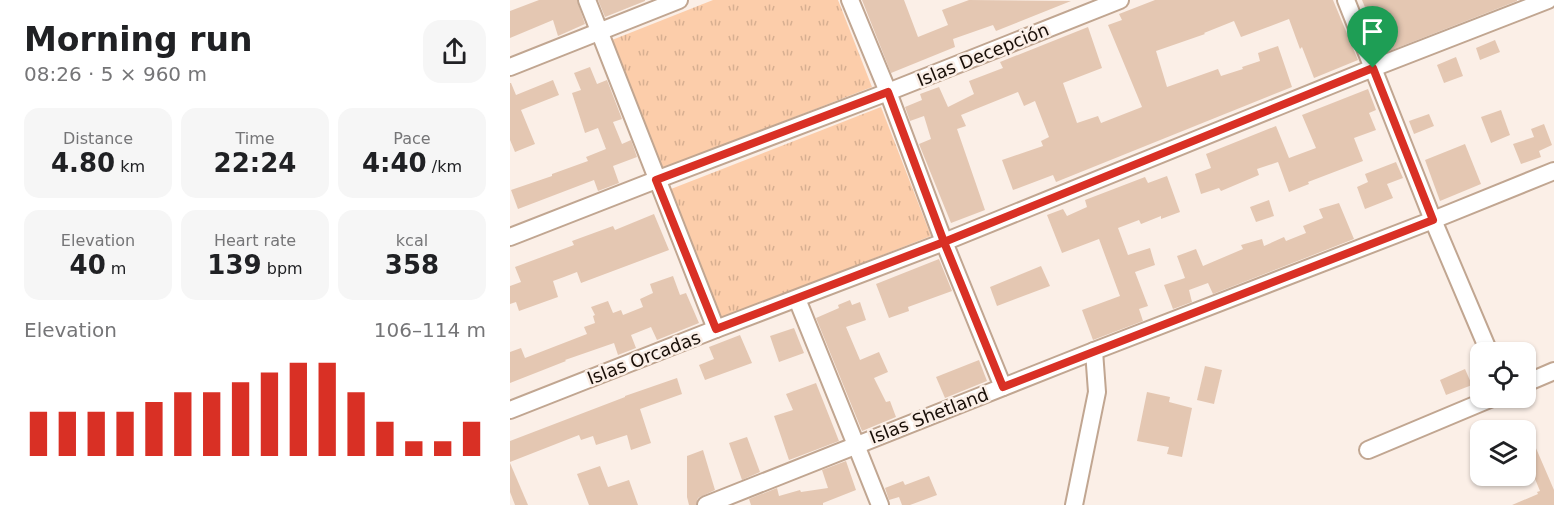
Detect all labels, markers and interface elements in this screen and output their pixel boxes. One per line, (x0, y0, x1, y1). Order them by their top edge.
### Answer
pin (1347, 6, 1398, 68)
icon: arrive (1356, 15, 1389, 48)
street label: Islas Decepción (914, 18, 1052, 91)
text: Morning run (24, 20, 252, 59)
button: share (423, 20, 486, 83)
text: 08:26 · 5 × 960 m (24, 62, 207, 86)
text: Distance (63, 129, 133, 148)
text: Time (235, 129, 275, 148)
text: Pace (393, 129, 431, 148)
text: 4.80 (51, 148, 115, 178)
text: 22:24 (214, 148, 296, 178)
text: 4:40 (362, 148, 427, 178)
text: km (115, 157, 145, 176)
text: /km (427, 157, 462, 176)
text: Elevation (61, 231, 135, 250)
text: Heart rate (214, 231, 296, 250)
text: kcal (396, 231, 428, 250)
text: 40 (70, 250, 106, 280)
text: 139 (207, 250, 262, 280)
text: 358 (385, 250, 439, 280)
text: m (106, 259, 126, 278)
text: bpm (262, 259, 303, 278)
text: Elevation (24, 318, 117, 342)
text: 106–114 m (374, 318, 486, 342)
street label: Islas Orcadas (584, 326, 703, 389)
map controls (1470, 342, 1536, 486)
button: locate (1470, 342, 1536, 408)
street label: Islas Shetland (866, 383, 991, 448)
button: layers (1470, 420, 1536, 486)

